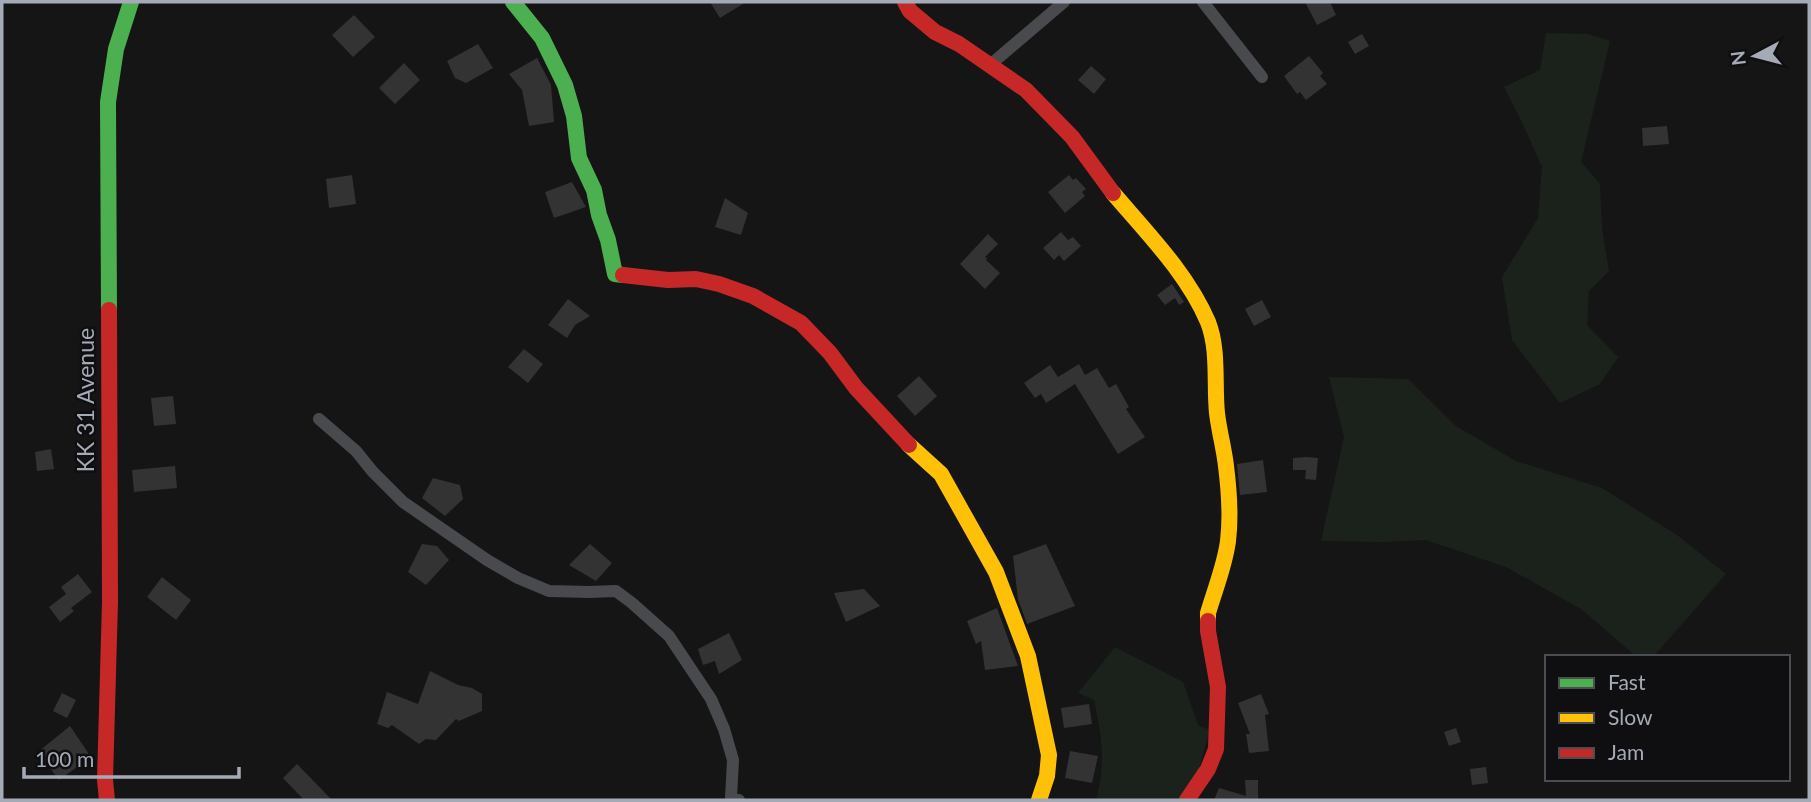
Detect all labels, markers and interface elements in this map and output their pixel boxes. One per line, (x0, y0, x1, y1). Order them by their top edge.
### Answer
north arrow (1720, 21, 1790, 91)
text: N (1725, 49, 1750, 67)
street label: KK 31 Avenue (71, 328, 99, 472)
legend (1545, 655, 1790, 781)
text: Fast (1608, 669, 1646, 694)
text: Slow (1608, 704, 1653, 729)
scale bar (24, 736, 240, 780)
text: Jam (1608, 739, 1644, 764)
text: 100 m (35, 746, 94, 771)

